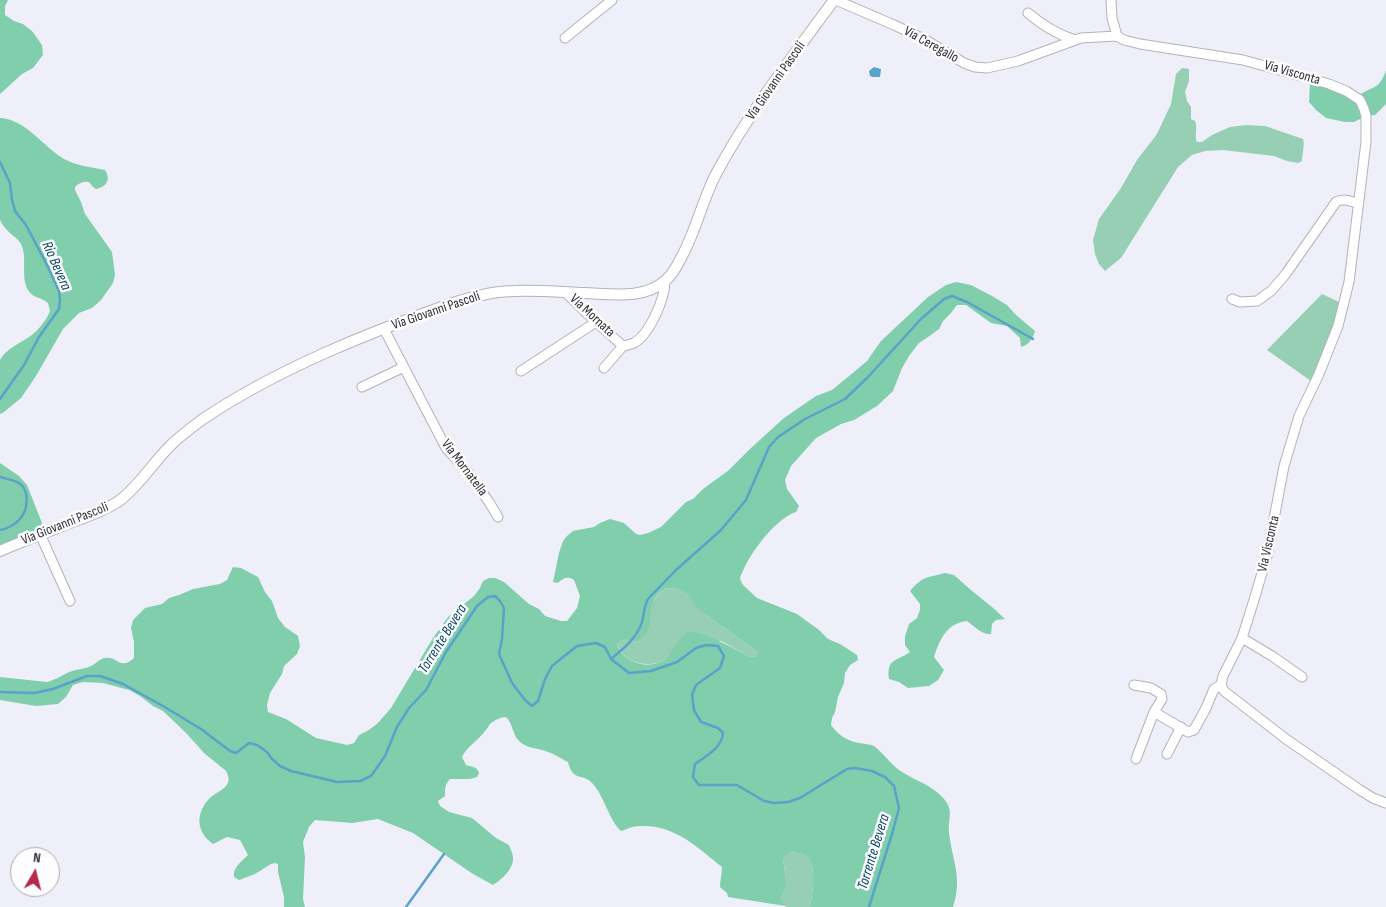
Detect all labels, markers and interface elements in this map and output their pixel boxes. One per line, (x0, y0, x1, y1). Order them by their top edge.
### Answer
street label: Via Ceregallo (901, 23, 961, 67)
street label: Via Giovanni Pascoli (743, 38, 809, 124)
street label: Via Visconta (1262, 57, 1322, 89)
water label: Rio Bevera (37, 239, 75, 293)
street label: Via Giovanni Pascoli (390, 288, 482, 334)
street label: Via Mornata (566, 291, 618, 341)
street label: Via Mornatella (437, 436, 491, 500)
street label: Via Giovanni Pascoli (19, 499, 111, 549)
street label: Via Visconta (1254, 514, 1284, 574)
water label: Torrente Bevera (415, 601, 471, 677)
water label: Torrente Bevera (854, 812, 894, 892)
north arrow (10, 847, 60, 897)
text: N (32, 849, 42, 867)

